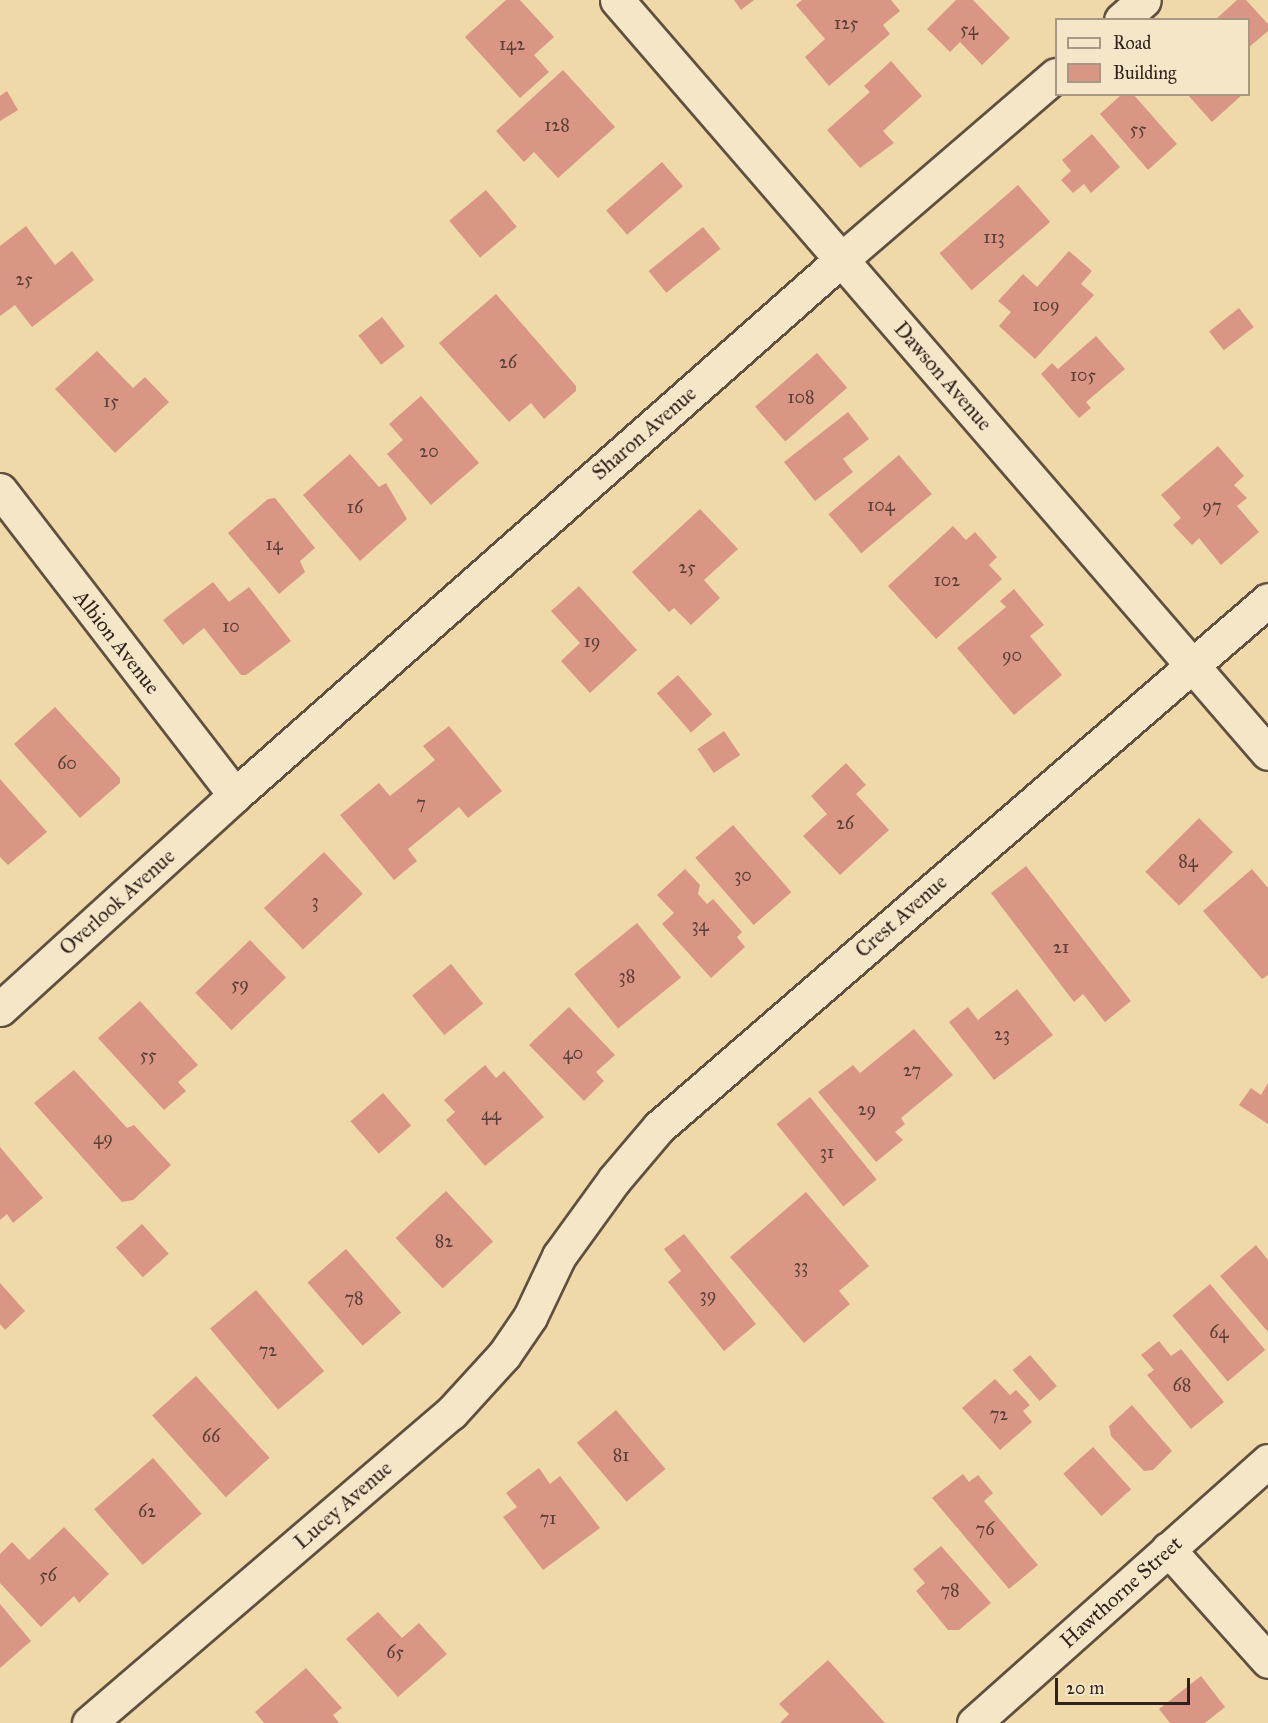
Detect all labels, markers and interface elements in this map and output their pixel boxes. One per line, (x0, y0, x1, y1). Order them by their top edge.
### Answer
house number: 125 (834, 12, 858, 34)
house number: 54 (960, 18, 978, 40)
legend (1055, 18, 1250, 96)
text: Road (1113, 32, 1151, 54)
house number: 142 (499, 33, 525, 55)
text: Building (1113, 62, 1176, 84)
house number: 128 (544, 114, 570, 136)
house number: 55 (1130, 118, 1146, 140)
house number: 113 (983, 226, 1005, 248)
house number: 25 (15, 268, 33, 290)
house number: 109 (1032, 294, 1060, 316)
street label: Dawson Avenue (889, 316, 997, 436)
house number: 26 (499, 351, 517, 373)
house number: 105 (1070, 364, 1096, 386)
street label: Sharon Avenue (587, 381, 701, 485)
house number: 108 (787, 386, 815, 408)
house number: 15 (103, 390, 119, 412)
house number: 20 (419, 440, 439, 462)
house number: 104 (867, 494, 895, 516)
house number: 97 (1202, 495, 1222, 517)
house number: 16 (347, 496, 363, 518)
house number: 14 (265, 533, 283, 555)
house number: 25 (678, 556, 696, 578)
house number: 102 (934, 569, 960, 591)
street label: Albion Avenue (69, 585, 165, 699)
house number: 10 (222, 615, 240, 637)
house number: 19 (584, 630, 600, 652)
house number: 90 (1002, 644, 1022, 666)
house number: 60 (57, 752, 77, 774)
house number: 7 (416, 792, 426, 814)
house number: 26 (836, 812, 854, 834)
street label: Overlook Avenue (54, 844, 180, 960)
house number: 84 (1178, 850, 1198, 872)
house number: 30 (734, 864, 752, 886)
street label: Crest Avenue (850, 869, 952, 963)
house number: 3 (311, 890, 319, 912)
house number: 34 (691, 914, 709, 936)
house number: 21 (1053, 936, 1069, 958)
house number: 38 (619, 965, 635, 987)
house number: 59 (231, 973, 249, 995)
house number: 23 (994, 1023, 1010, 1045)
house number: 40 (563, 1042, 583, 1064)
house number: 55 (140, 1044, 156, 1066)
house number: 27 (903, 1059, 921, 1081)
house number: 29 (858, 1098, 876, 1120)
house number: 44 (481, 1103, 501, 1125)
house number: 49 (93, 1127, 113, 1149)
house number: 31 (820, 1141, 834, 1163)
house number: 82 (435, 1230, 453, 1252)
house number: 33 (794, 1255, 808, 1277)
house number: 39 (700, 1284, 716, 1306)
house number: 78 (344, 1287, 364, 1309)
house number: 64 (1209, 1321, 1229, 1343)
house number: 72 (259, 1339, 277, 1361)
house number: 68 (1173, 1374, 1191, 1396)
house number: 72 (990, 1403, 1008, 1425)
house number: 66 (202, 1425, 220, 1447)
house number: 81 (613, 1444, 629, 1466)
street label: Lucey Avenue (289, 1456, 397, 1554)
house number: 62 (138, 1500, 156, 1522)
house number: 71 (540, 1507, 556, 1529)
house number: 76 (976, 1518, 994, 1540)
street label: Hawthorne Street (1055, 1531, 1187, 1653)
house number: 56 (39, 1564, 57, 1586)
house number: 78 (940, 1579, 960, 1601)
house number: 65 (386, 1641, 404, 1663)
scale bar (1058, 1666, 1193, 1704)
text: 20 m (1066, 1677, 1104, 1699)

